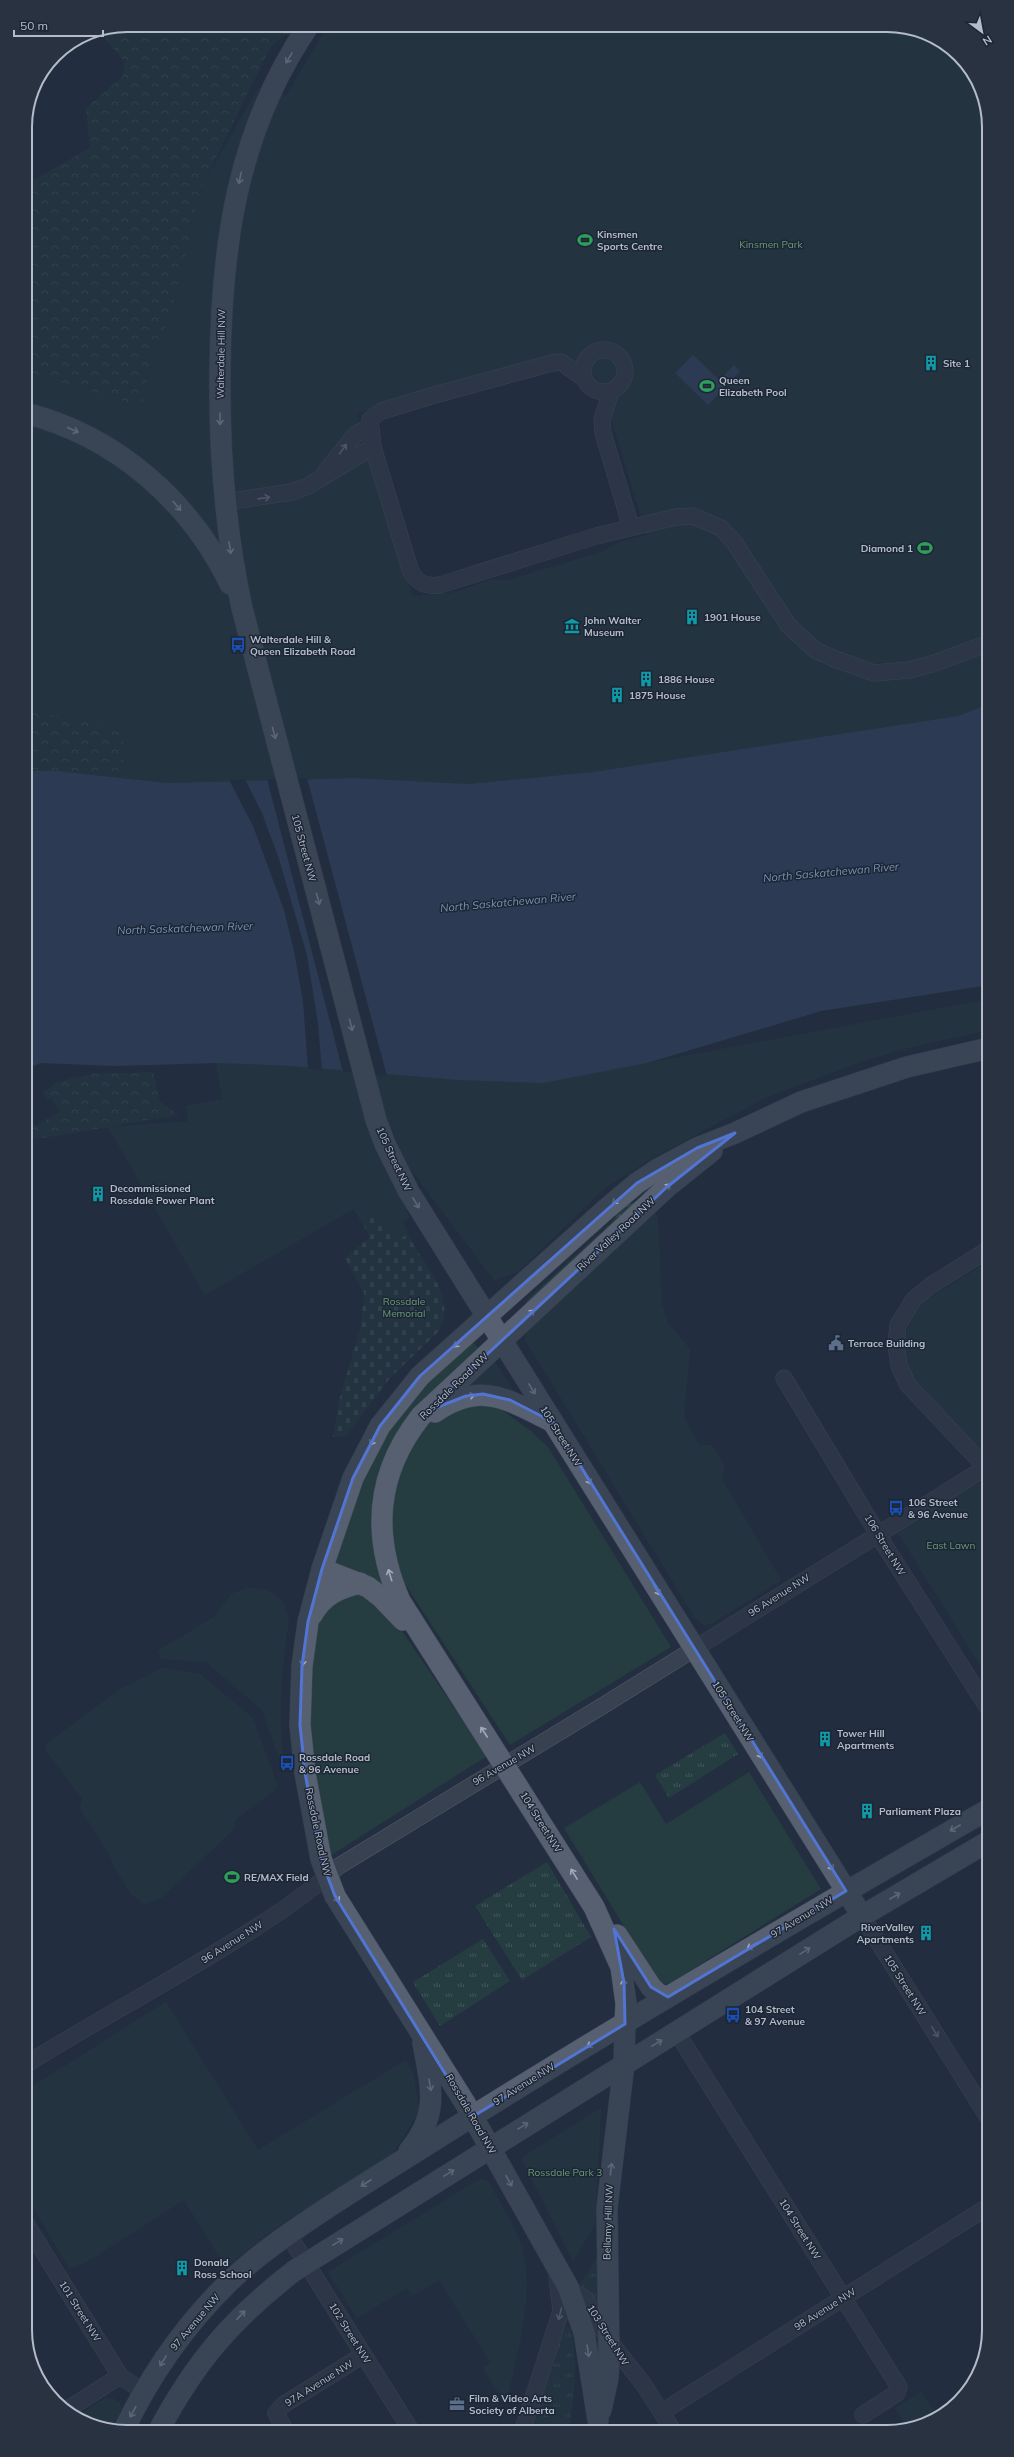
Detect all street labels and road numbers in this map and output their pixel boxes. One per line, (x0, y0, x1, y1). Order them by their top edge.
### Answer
street label: Walterdale Hill NW (214, 309, 228, 399)
street label: 105 Street NW (289, 813, 319, 883)
street label: 105 Street NW (373, 1125, 415, 1193)
street label: River Valley Road NW (574, 1194, 658, 1274)
street label: Rossdale Road NW (417, 1350, 491, 1422)
street label: 105 Street NW (537, 1403, 585, 1469)
street label: 106 Street NW (862, 1512, 908, 1578)
street label: 96 Avenue NW (746, 1571, 812, 1619)
street label: 105 Street NW (709, 1678, 757, 1744)
street label: 96 Avenue NW (470, 1742, 538, 1788)
street label: Rossdale Road NW (302, 1786, 334, 1878)
street label: 104 Street NW (517, 1789, 565, 1855)
street label: 97 Avenue NW (768, 1893, 836, 1941)
street label: 96 Avenue NW (199, 1918, 265, 1966)
street label: 105 Street NW (881, 1952, 929, 2018)
street label: 97 Avenue NW (491, 2060, 557, 2108)
street label: Rossdale Road NW (443, 2072, 499, 2156)
street label: Bellamy Hill NW (600, 2184, 616, 2260)
street label: 104 Street NW (776, 2196, 824, 2262)
street label: 101 Street NW (56, 2278, 104, 2344)
street label: 98 Avenue NW (792, 2285, 858, 2333)
street label: 97 Avenue NW (167, 2291, 223, 2353)
street label: 102 Street NW (326, 2300, 374, 2366)
street label: 103 Street NW (584, 2302, 632, 2368)
street label: 97A Avenue NW (282, 2357, 356, 2409)

